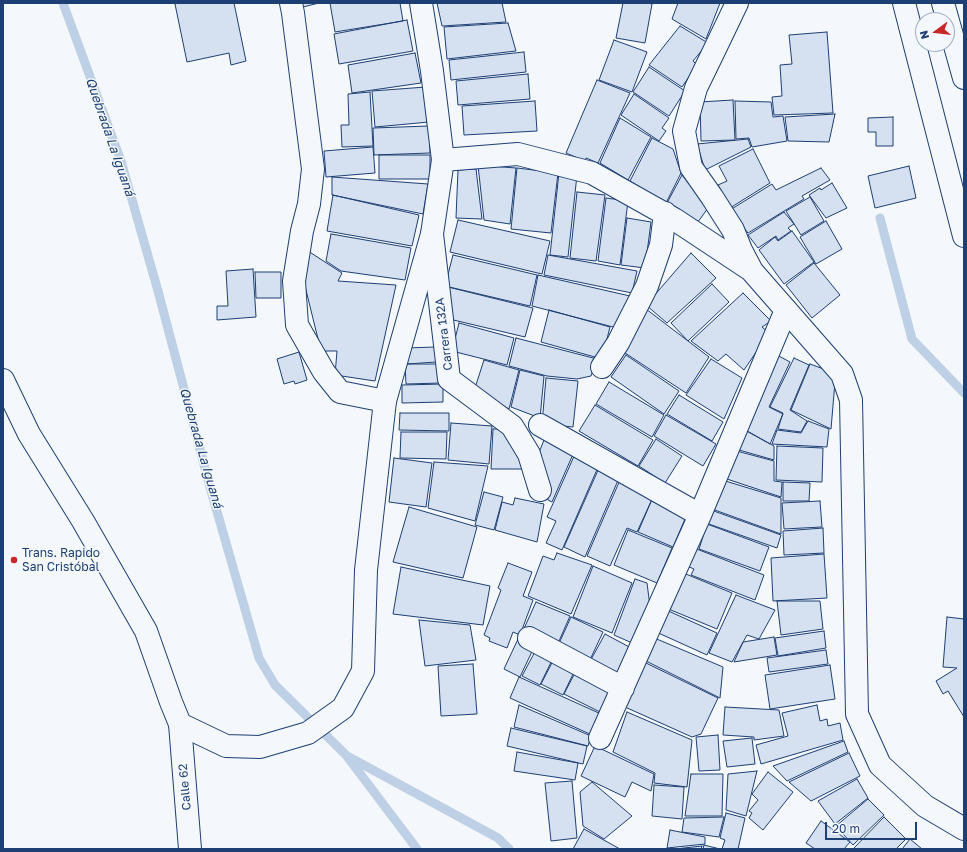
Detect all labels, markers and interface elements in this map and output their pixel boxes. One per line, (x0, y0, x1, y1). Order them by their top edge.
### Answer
north arrow (915, 12, 955, 52)
text: N (917, 29, 931, 41)
water label: Quebrada La Iguaná (82, 76, 138, 198)
street label: Carrera 132A (432, 297, 456, 371)
water label: Quebrada La Iguaná (176, 386, 226, 510)
place label: Trans. Rapido San Cristóbal (22, 546, 100, 574)
marker: Trans. Rapido San Cristóbal (9, 555, 19, 565)
street label: Calle 62 (176, 763, 194, 811)
scale bar (827, 814, 919, 840)
text: 20 m (832, 821, 860, 836)

